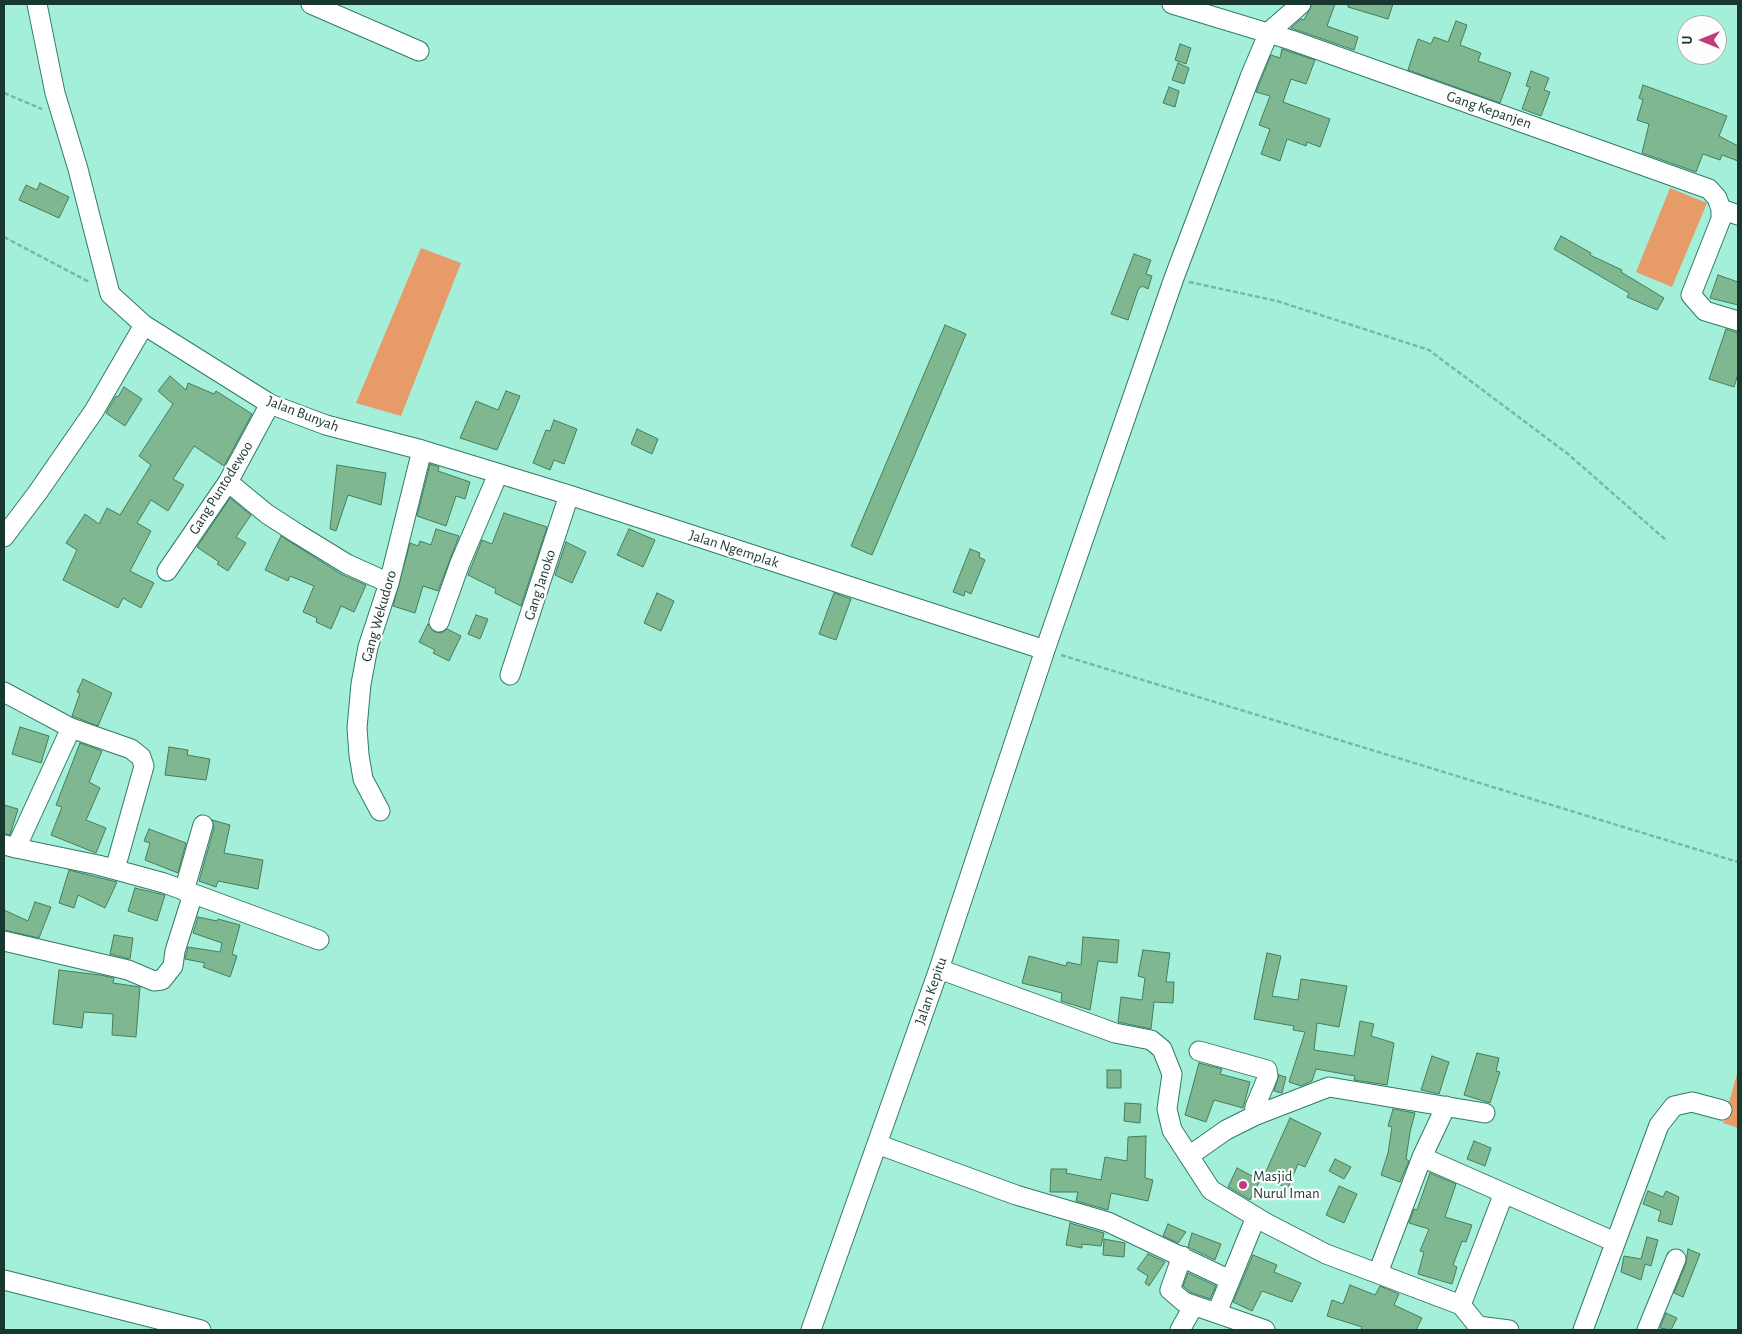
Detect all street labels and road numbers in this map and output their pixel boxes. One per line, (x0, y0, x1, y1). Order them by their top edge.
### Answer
street label: Gang Kepanjen (1444, 87, 1534, 133)
street label: Jalan Bunyah (264, 392, 342, 436)
street label: Gang Puntodewoo (185, 438, 257, 538)
street label: Jalan Ngemplak (687, 526, 781, 572)
street label: Gang Janoko (520, 547, 560, 623)
street label: Gang Wekudoro (357, 568, 401, 664)
street label: Jalan Kepitu (911, 955, 951, 1027)

